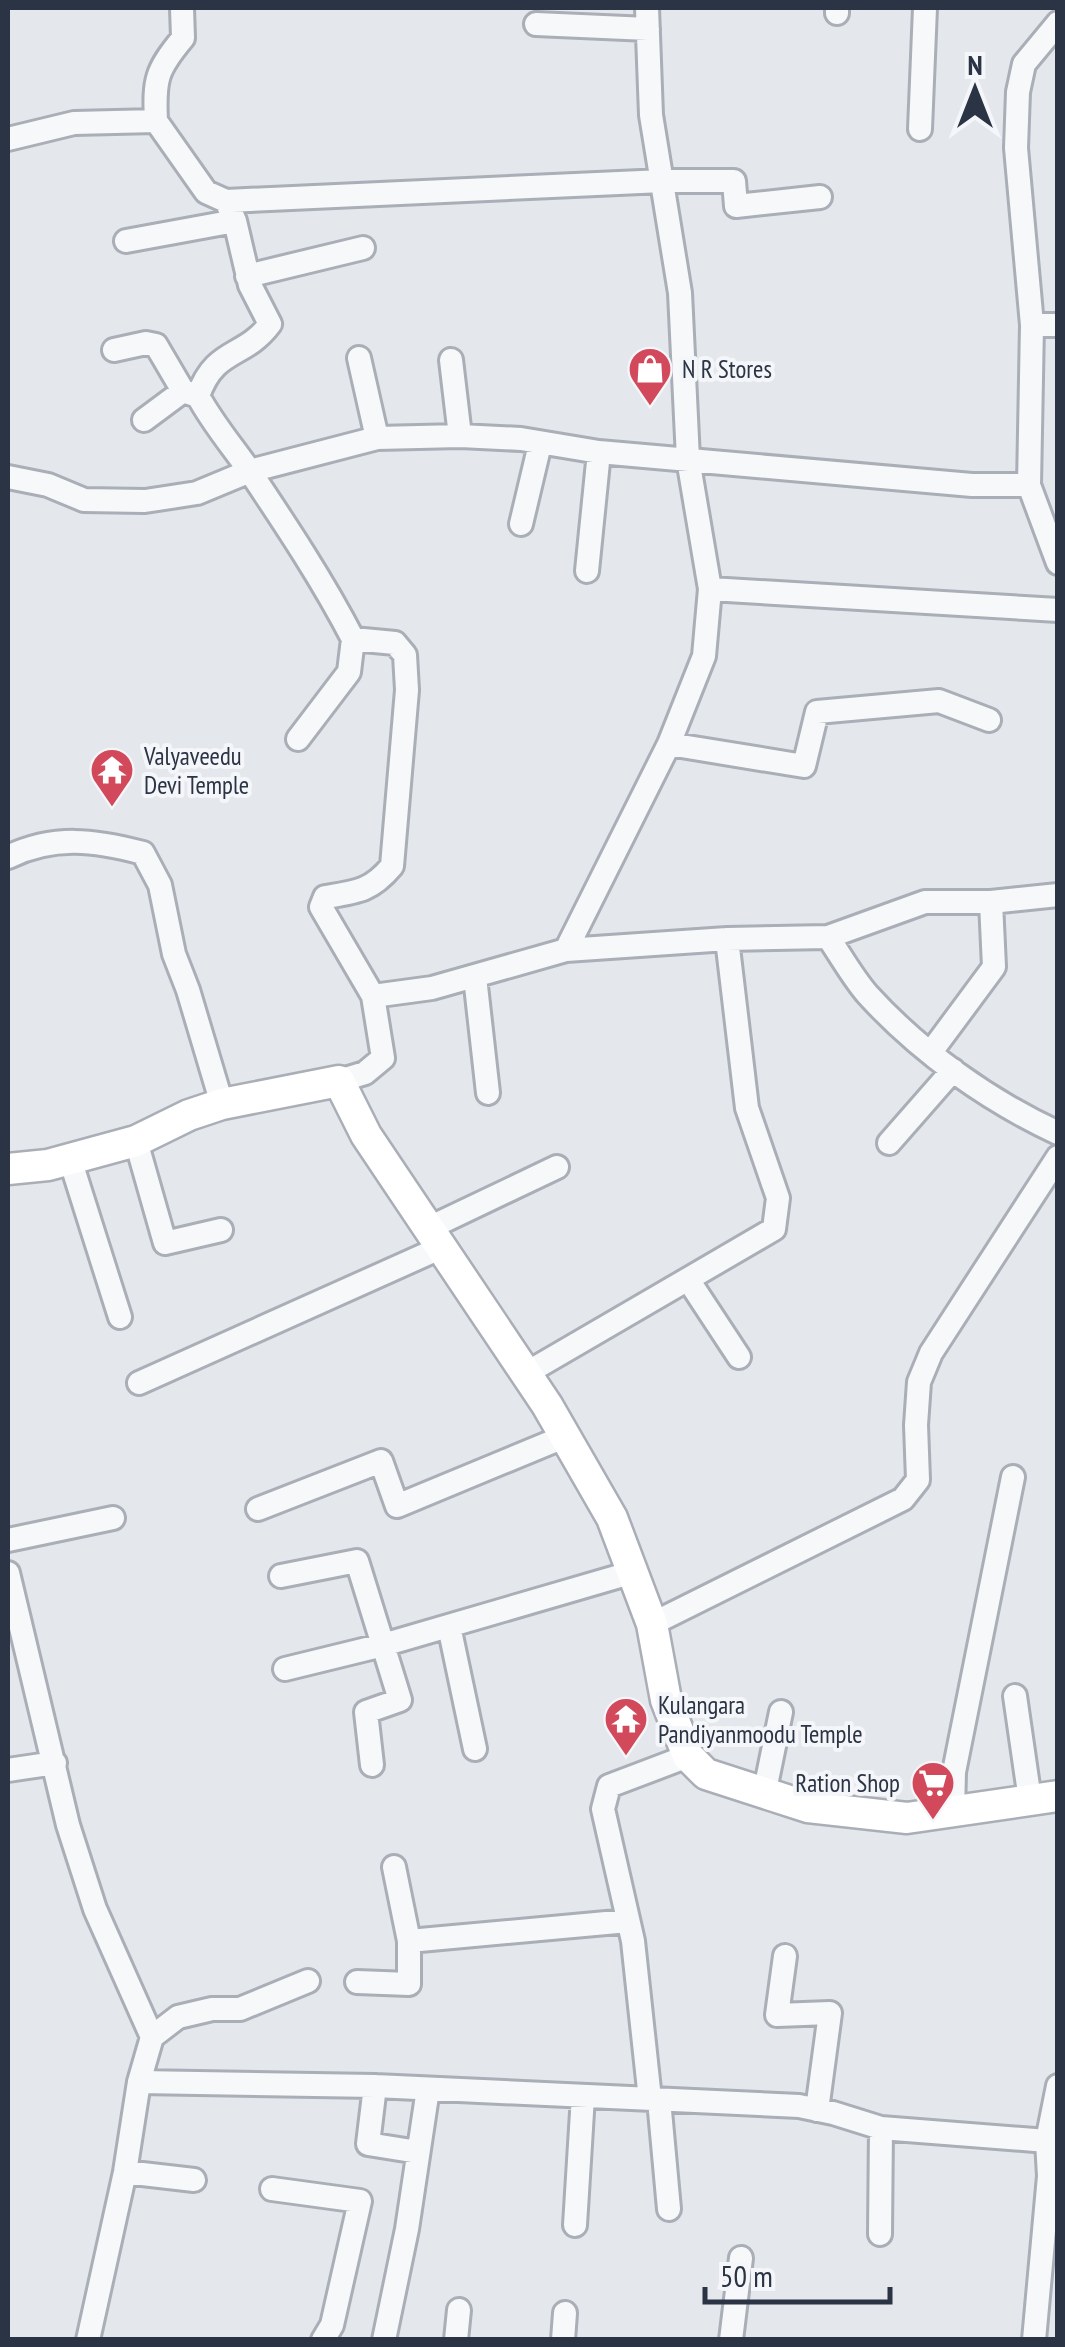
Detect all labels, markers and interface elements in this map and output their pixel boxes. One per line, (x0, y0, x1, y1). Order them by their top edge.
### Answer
north arrow (925, 40, 1025, 140)
text: N (967, 46, 983, 83)
shop icon: N R Stores (627, 346, 673, 407)
place label: N R Stores (682, 353, 772, 385)
place label: Valyaveedu Devi Temple (143, 740, 249, 801)
temple icon: Valyaveedu Devi Temple (89, 747, 135, 808)
place label: Kulangara Pandiyanmoodu Temple (658, 1689, 863, 1750)
temple icon: Kulangara Pandiyanmoodu Temple (603, 1696, 649, 1757)
supermarket icon: Ration Shop (910, 1760, 956, 1821)
place label: Ration Shop (795, 1767, 900, 1799)
scale bar (705, 2242, 890, 2304)
text: 50 m (720, 2256, 773, 2295)

